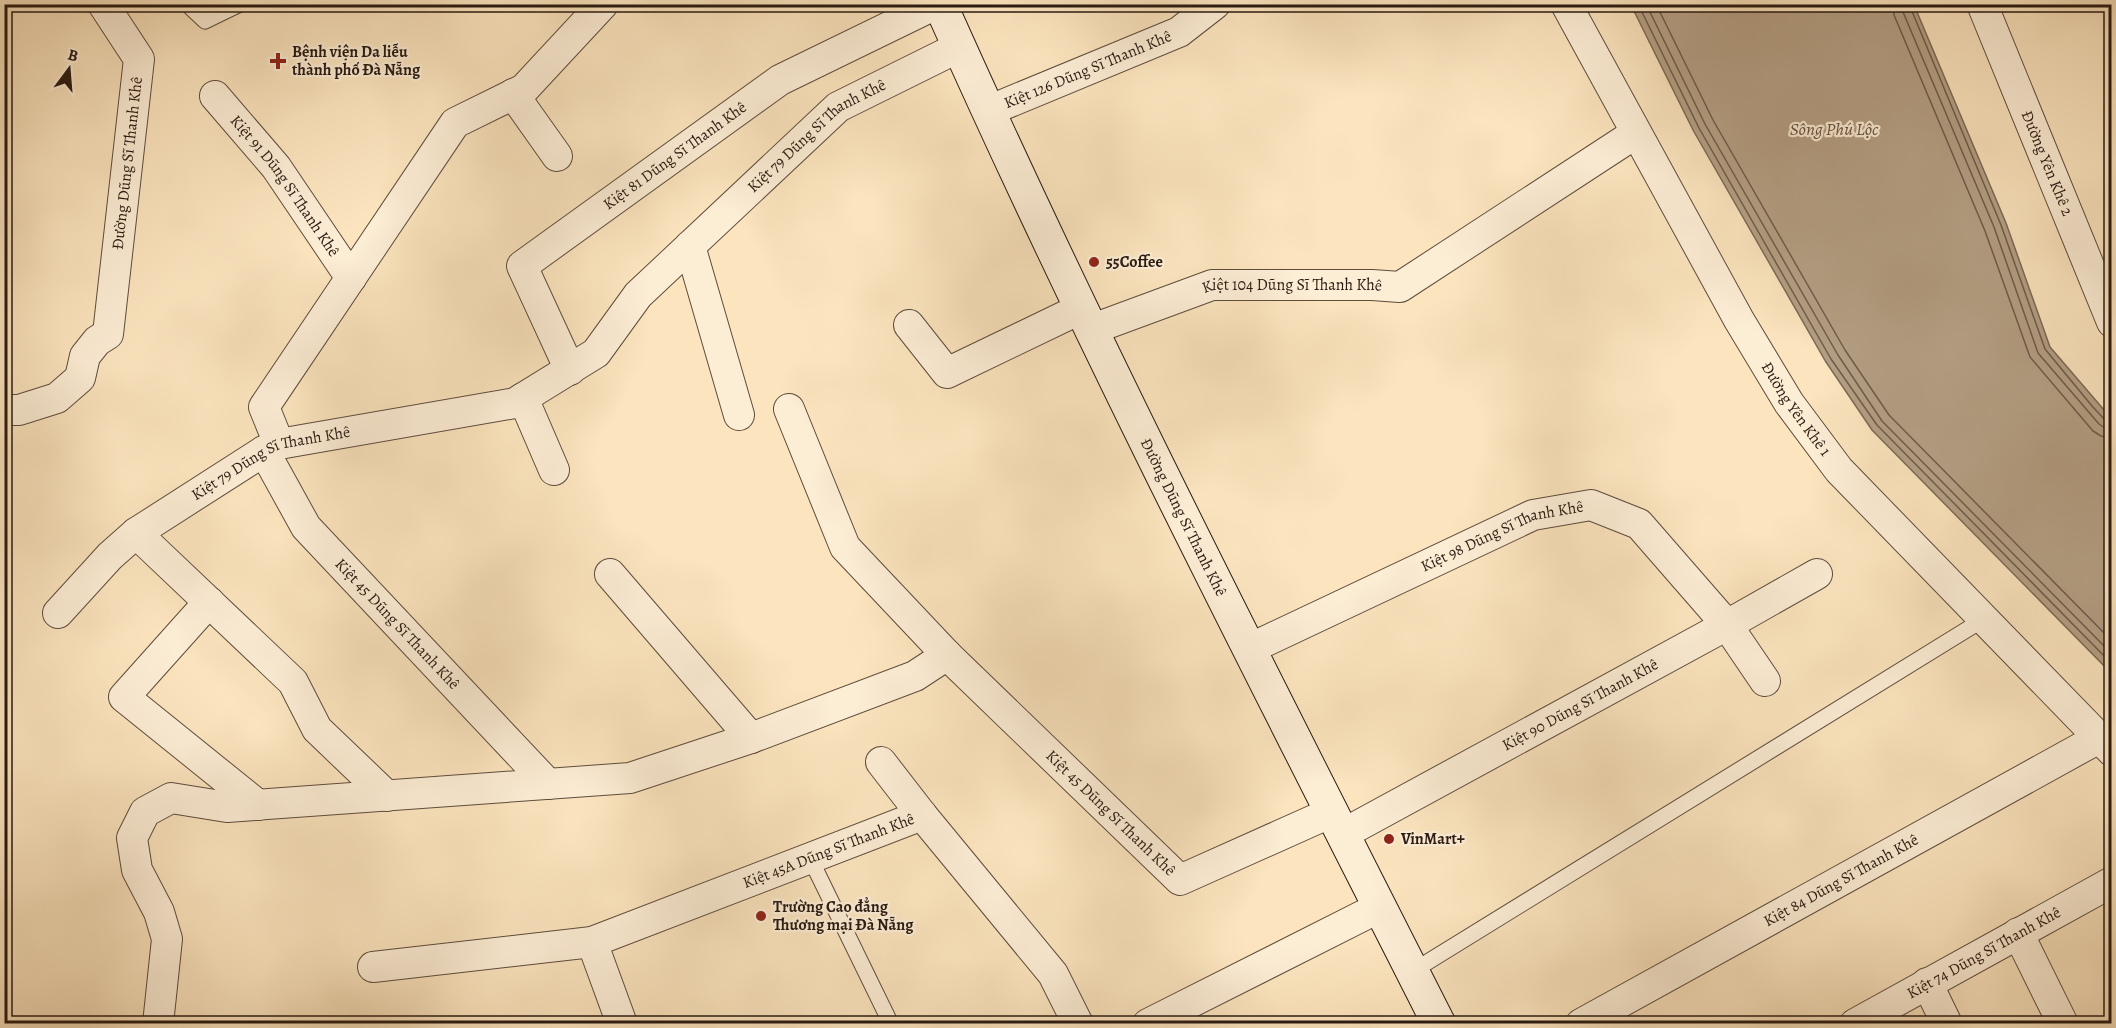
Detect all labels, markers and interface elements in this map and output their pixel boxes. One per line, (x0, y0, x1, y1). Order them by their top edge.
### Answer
street label: Kiệt 126 Dũng Sĩ Thanh Khê (1001, 25, 1175, 114)
north arrow (39, 39, 99, 99)
place label: Bệnh viện Da liễu thành phố Đà Nẵng (292, 41, 421, 81)
text: B (65, 44, 81, 68)
marker: Bệnh viện Da liễu thành phố Đà Nẵng (269, 52, 287, 70)
street label: Kiệt 79 Dũng Sĩ Thanh Khê (743, 74, 890, 198)
street label: Đường Dũng Sĩ Thanh Khê (107, 76, 148, 251)
street label: Kiệt 81 Dũng Sĩ Thanh Khê (599, 97, 751, 215)
street label: Đường Yên Khê 2 (2016, 107, 2079, 220)
street label: Kiệt 91 Dũng Sĩ Thanh Khê (225, 110, 345, 261)
water label: Sông Phú Lộc (1790, 117, 1879, 141)
place label: 55Coffee (1106, 251, 1163, 273)
marker: 55Coffee (1087, 255, 1101, 269)
street label: Kiệt 104 Dũng Sĩ Thanh Khê (1199, 274, 1383, 299)
street label: Đường Yên Khê 1 (1756, 358, 1836, 461)
street label: Kiệt 79 Dũng Sĩ Thanh Khê (187, 421, 352, 506)
street label: Đường Dũng Sĩ Thanh Khê (1135, 434, 1232, 600)
street label: Kiệt 98 Dũng Sĩ Thanh Khê (1417, 496, 1585, 577)
street label: Kiệt 45 Dũng Sĩ Thanh Khê (330, 553, 465, 694)
street label: Kiệt 90 Dũng Sĩ Thanh Khê (1498, 654, 1662, 756)
street label: Kiệt 45 Dũng Sĩ Thanh Khê (1041, 745, 1181, 881)
street label: Kiệt 45A Dũng Sĩ Thanh Khê (740, 808, 918, 894)
place label: VinMart+ (1400, 828, 1465, 850)
street label: Kiệt 84 Dũng Sĩ Thanh Khê (1760, 829, 1922, 932)
marker: VinMart+ (1382, 832, 1396, 846)
place label: Trường Cao đẳng Thương mại Đà Nẵng (773, 896, 914, 936)
street label: Kiệt 74 Dũng Sĩ Thanh Khê (1903, 901, 2065, 1004)
marker: Trường Cao đẳng Thương mại Đà Nẵng (754, 909, 768, 923)

